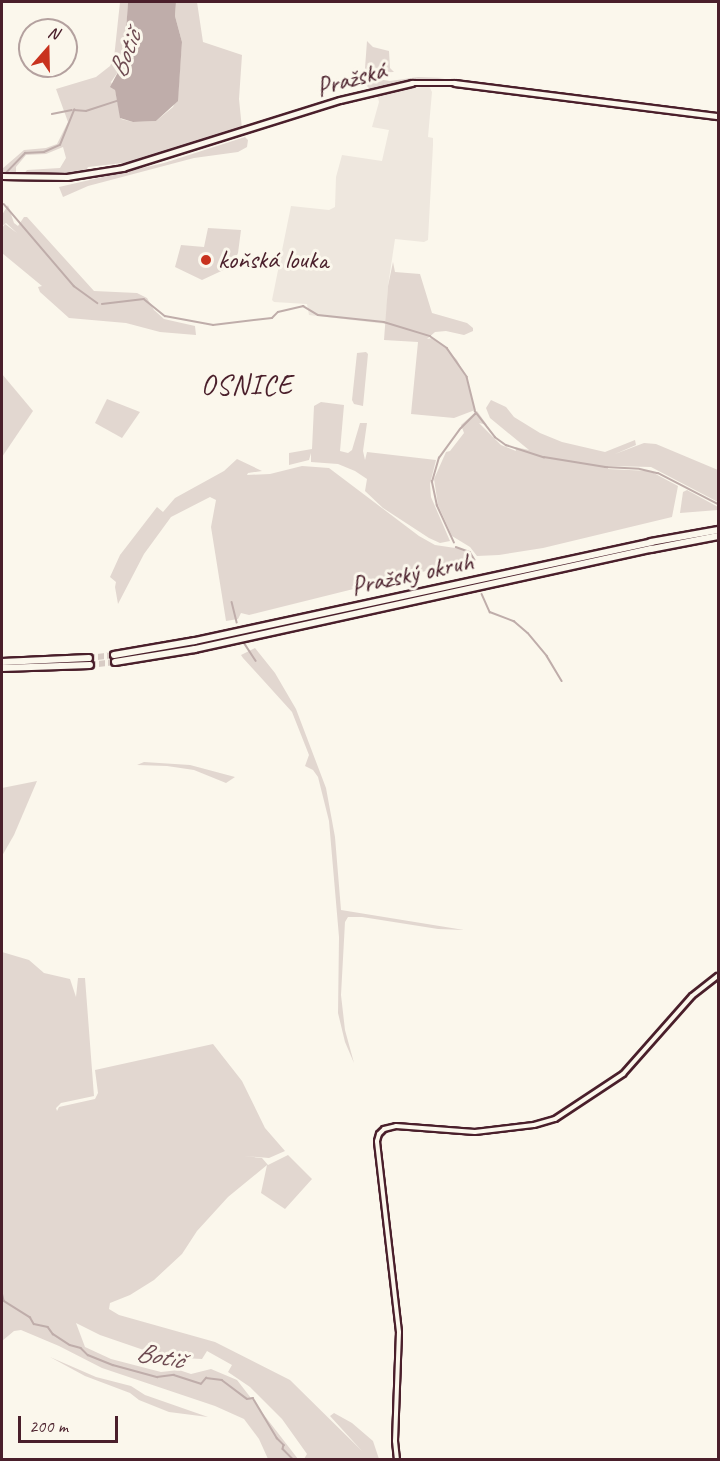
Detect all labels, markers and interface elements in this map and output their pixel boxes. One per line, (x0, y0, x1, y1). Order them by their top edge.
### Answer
north arrow (18, 18, 78, 78)
text: N (45, 22, 62, 44)
water label: Botič (101, 26, 149, 82)
street label: Pražská (313, 55, 389, 103)
place label: koňská louka (218, 244, 328, 276)
marker: koňská louka (199, 253, 213, 267)
district label: OSNICE (201, 368, 293, 402)
street label: Pražský okruh (348, 546, 476, 602)
water label: Botič (134, 1336, 186, 1376)
scale bar (21, 1404, 122, 1442)
text: 200 m (29, 1415, 68, 1437)

